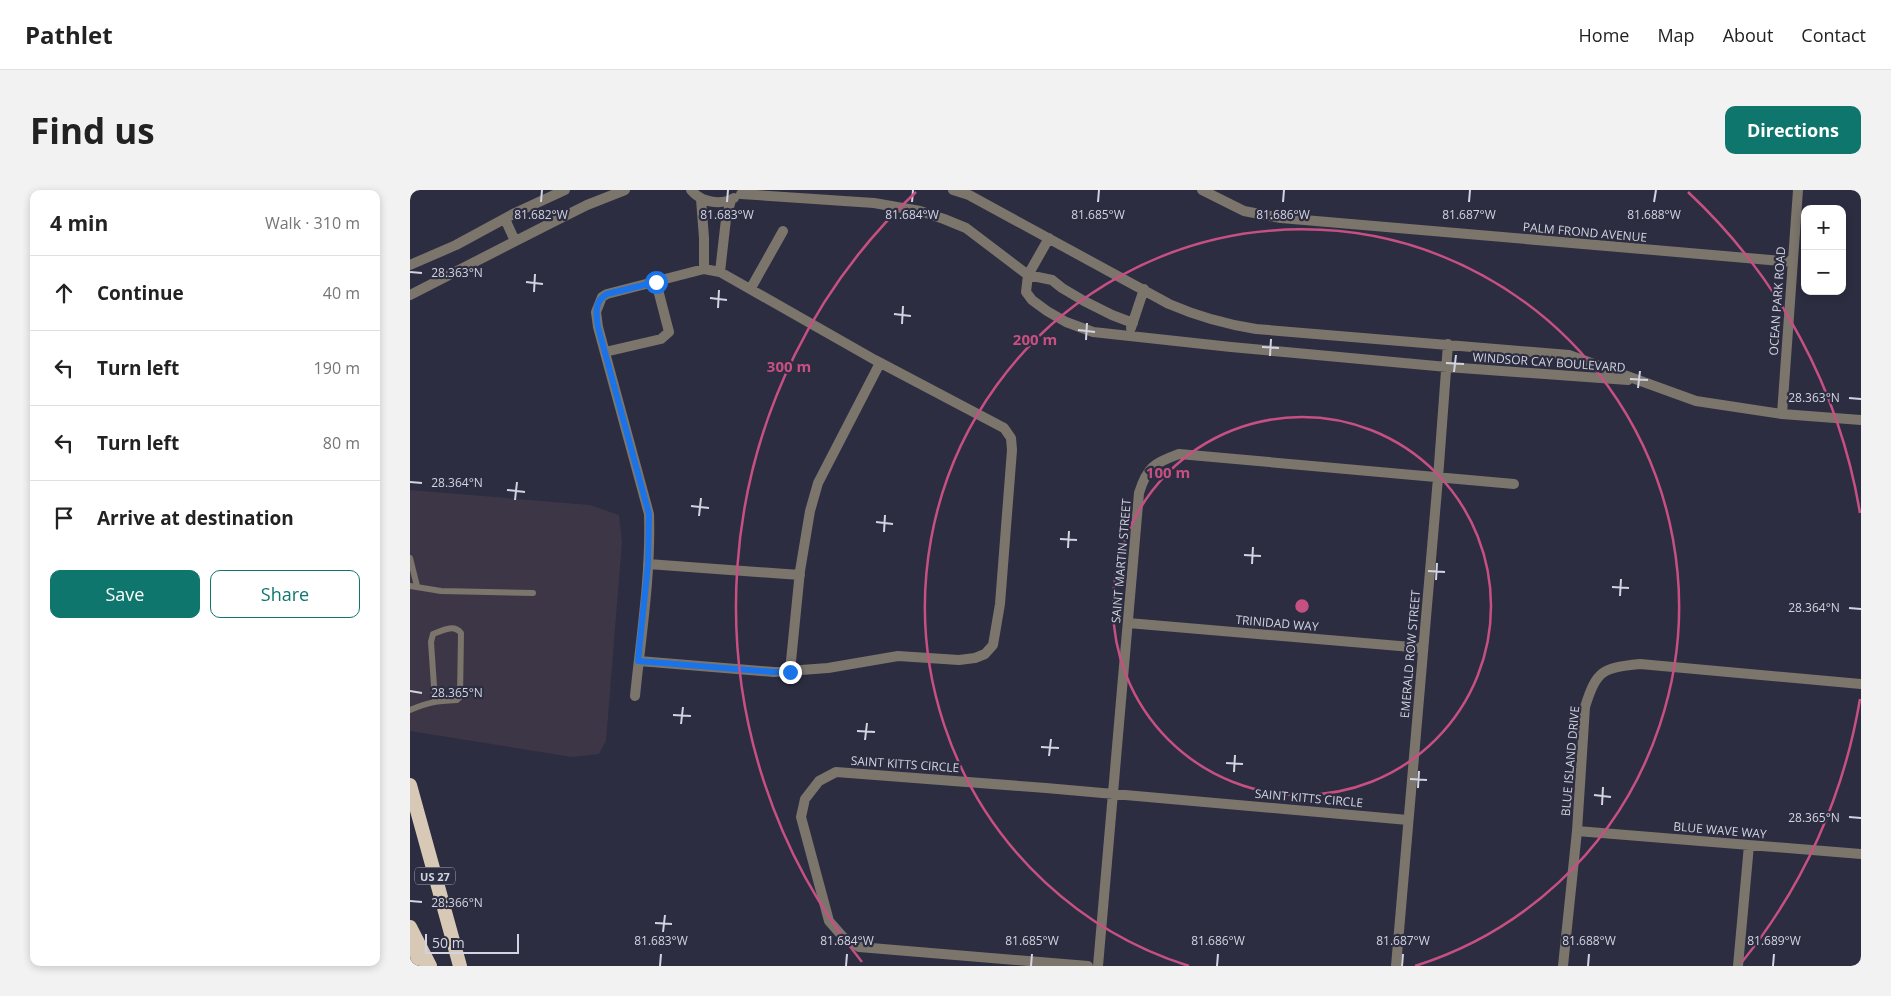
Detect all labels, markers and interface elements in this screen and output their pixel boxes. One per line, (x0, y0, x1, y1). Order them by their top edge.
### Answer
text: Pathlet (25, 18, 113, 51)
text: Home (1579, 23, 1629, 47)
text: Map (1657, 23, 1695, 47)
text: About (1723, 23, 1773, 47)
text: Contact (1801, 23, 1866, 47)
button: Directions (1725, 106, 1861, 154)
text: Find us (30, 107, 155, 154)
map controls (1801, 205, 1846, 295)
button: + (1801, 205, 1846, 250)
text: 81.682°W (514, 206, 568, 223)
text: 81.683°W (700, 206, 754, 223)
text: 81.684°W (885, 206, 939, 223)
text: 81.685°W (1071, 206, 1125, 223)
text: 81.686°W (1256, 206, 1310, 223)
text: 81.687°W (1442, 206, 1496, 223)
text: 81.688°W (1627, 206, 1681, 223)
text: 4 min (50, 209, 108, 237)
text: Walk · 310 m (265, 212, 360, 234)
street label: PALM FROND AVENUE (1522, 218, 1648, 246)
street label: OCEAN PARK ROAD (1765, 246, 1789, 356)
button: − (1801, 250, 1846, 295)
text: 28.363°N (431, 264, 483, 281)
route start (645, 271, 668, 294)
icon: ahead (50, 279, 78, 307)
text: Continue (97, 280, 184, 306)
text: 40 m (323, 282, 360, 304)
text: 200 m (1013, 329, 1057, 349)
street label: WINDSOR CAY BOULEVARD (1472, 348, 1626, 376)
icon: left (50, 354, 78, 382)
text: Turn left (97, 355, 179, 381)
text: 300 m (767, 356, 811, 376)
text: 190 m (314, 357, 360, 379)
text: 28.363°N (1788, 389, 1840, 406)
icon: left (50, 429, 78, 457)
text: Turn left (97, 430, 179, 456)
text: 80 m (323, 432, 360, 454)
text: 100 m (1146, 462, 1190, 482)
text: 28.364°N (431, 474, 483, 491)
street label: SAINT MARTIN STREET (1107, 498, 1135, 624)
icon: arrive (50, 504, 78, 532)
text: Arrive at destination (97, 505, 294, 531)
button: Save (50, 570, 200, 618)
button: Share (210, 570, 360, 618)
street label: EMERALD ROW STREET (1396, 589, 1424, 719)
centre of rings (1293, 597, 1311, 615)
text: 28.364°N (1788, 599, 1840, 616)
street label: TRINIDAD WAY (1235, 611, 1319, 635)
route end (779, 661, 802, 684)
text: 28.365°N (431, 684, 483, 701)
street label: BLUE ISLAND DRIVE (1557, 705, 1583, 817)
street label: SAINT KITTS CIRCLE (850, 752, 960, 776)
street label: SAINT KITTS CIRCLE (1254, 785, 1364, 811)
text: 28.365°N (1788, 809, 1840, 826)
street label: BLUE WAVE WAY (1673, 817, 1768, 843)
road number: US 27 (415, 868, 455, 884)
text: 28.366°N (431, 894, 483, 911)
scale bar (425, 931, 519, 954)
text: 81.683°W (634, 932, 688, 949)
text: 81.684°W (820, 932, 874, 949)
text: 81.685°W (1005, 932, 1059, 949)
text: 81.686°W (1191, 932, 1245, 949)
text: 81.687°W (1376, 932, 1430, 949)
text: 81.688°W (1562, 932, 1616, 949)
text: 81.689°W (1747, 932, 1801, 949)
text: 50 m (432, 933, 465, 952)

